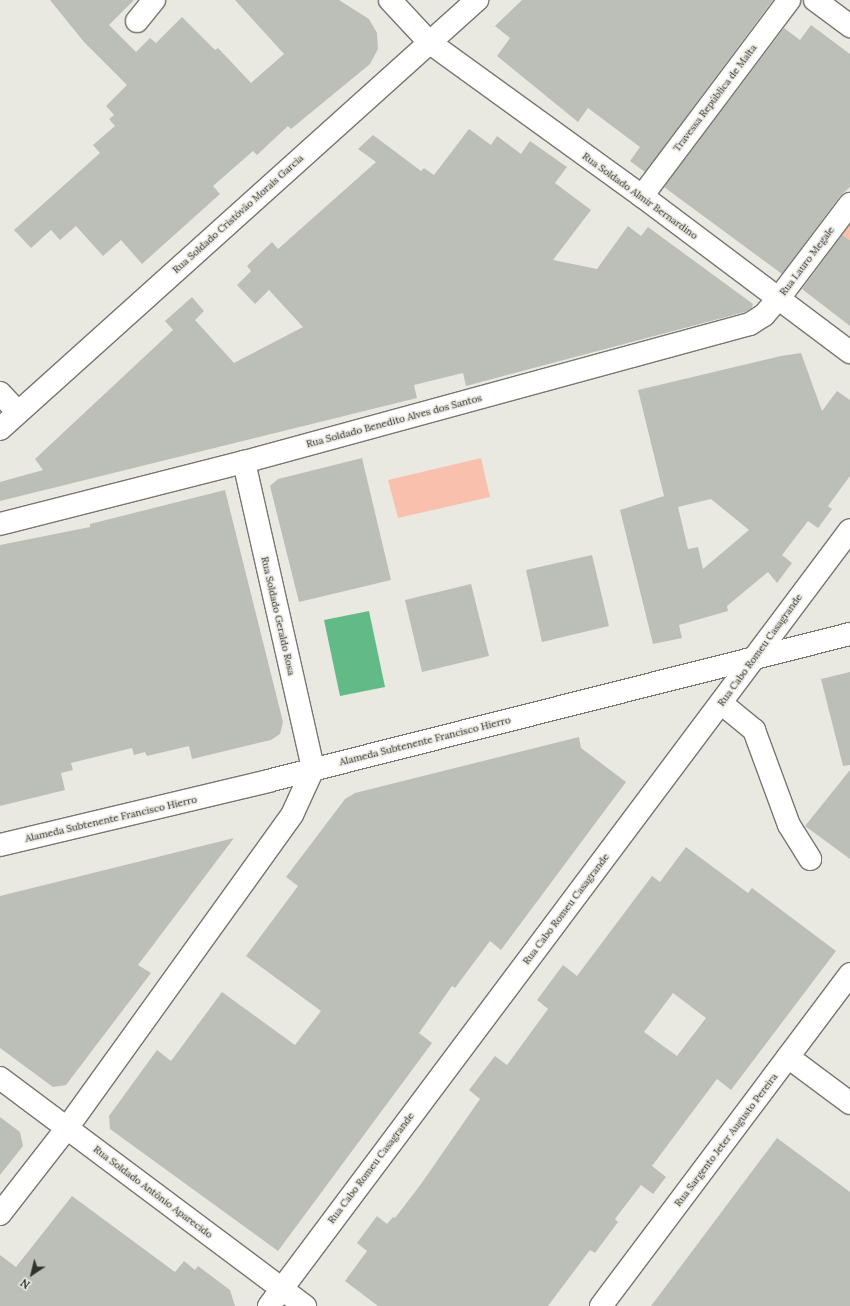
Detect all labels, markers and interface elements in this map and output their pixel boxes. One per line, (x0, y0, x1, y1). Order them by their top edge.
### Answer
street label: Travessa República de Malta (671, 42, 759, 154)
street label: Rua Soldado Almir Bernardino (580, 150, 700, 242)
street label: Rua Soldado Cristóvão Morais Garcia (170, 152, 306, 276)
street label: Rua Lauro Megale (777, 224, 837, 298)
street label: Rua Soldado Benedito Alves dos Santos (305, 392, 483, 450)
street label: Rua Soldado Geraldo Rosa (259, 556, 297, 676)
street label: Rua Cabo Romeu Casagrande (715, 592, 805, 708)
street label: Alameda Subtenente Francisco Hierro (338, 714, 512, 768)
street label: Alameda Subtenente Francisco Hierro (24, 793, 198, 845)
street label: Rua Cabo Romeu Casagrande (520, 851, 612, 967)
street label: Rua Sargento Jeter Augusto Pereira (672, 1071, 780, 1209)
street label: Rua Cabo Romeu Casagrande (325, 1110, 417, 1226)
street label: Rua Soldado Antônio Aparecido (91, 1143, 215, 1241)
north arrow (12, 1254, 52, 1294)
text: N (18, 1276, 33, 1292)

